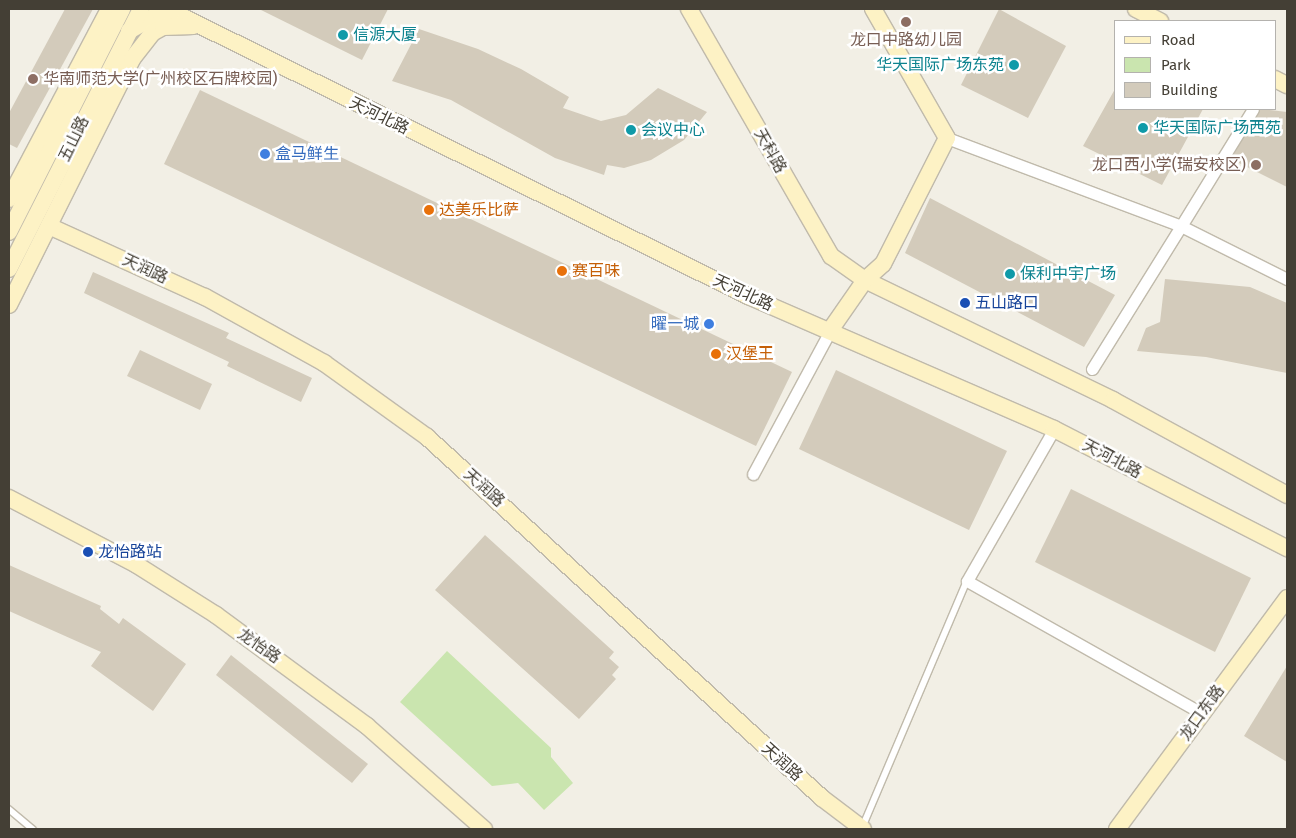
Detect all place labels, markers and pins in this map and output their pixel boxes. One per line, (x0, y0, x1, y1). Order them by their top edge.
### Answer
marker: 龙口中路幼儿园 (900, 16, 912, 28)
place label: 信源大厦 (353, 25, 417, 45)
marker: 信源大厦 (337, 29, 349, 41)
place label: 龙口中路幼儿园 (850, 30, 962, 50)
place label: 华天国际广场东苑 (876, 55, 1004, 75)
marker: 华天国际广场东苑 (1008, 59, 1020, 71)
place label: 华南师范大学(广州校区石牌校园) (43, 69, 277, 89)
marker: 华南师范大学(广州校区石牌校园) (27, 73, 39, 85)
place label: 华天国际广场西苑 (1153, 118, 1281, 138)
place label: 会议中心 (641, 120, 705, 140)
marker: 华天国际广场西苑 (1137, 122, 1149, 134)
marker: 会议中心 (625, 124, 637, 136)
place label: 盒马鲜生 (275, 144, 339, 164)
marker: 盒马鲜生 (259, 148, 271, 160)
place label: 龙口西小学(瑞安校区) (1092, 155, 1246, 175)
marker: 龙口西小学(瑞安校区) (1250, 159, 1262, 171)
place label: 达美乐比萨 (439, 200, 519, 220)
marker: 达美乐比萨 (423, 204, 435, 216)
place label: 赛百味 (572, 261, 620, 281)
place label: 保利中宇广场 (1020, 264, 1116, 284)
marker: 赛百味 (556, 265, 568, 277)
marker: 保利中宇广场 (1004, 268, 1016, 280)
place label: 五山路口 (975, 293, 1039, 313)
marker: 五山路口 (959, 297, 971, 309)
place label: 曜一城 (651, 314, 699, 334)
marker: 曜一城 (703, 318, 715, 330)
place label: 汉堡王 (726, 344, 774, 364)
marker: 汉堡王 (710, 348, 722, 360)
place label: 龙怡路站 (98, 542, 162, 562)
marker: 龙怡路站 (82, 546, 94, 558)

